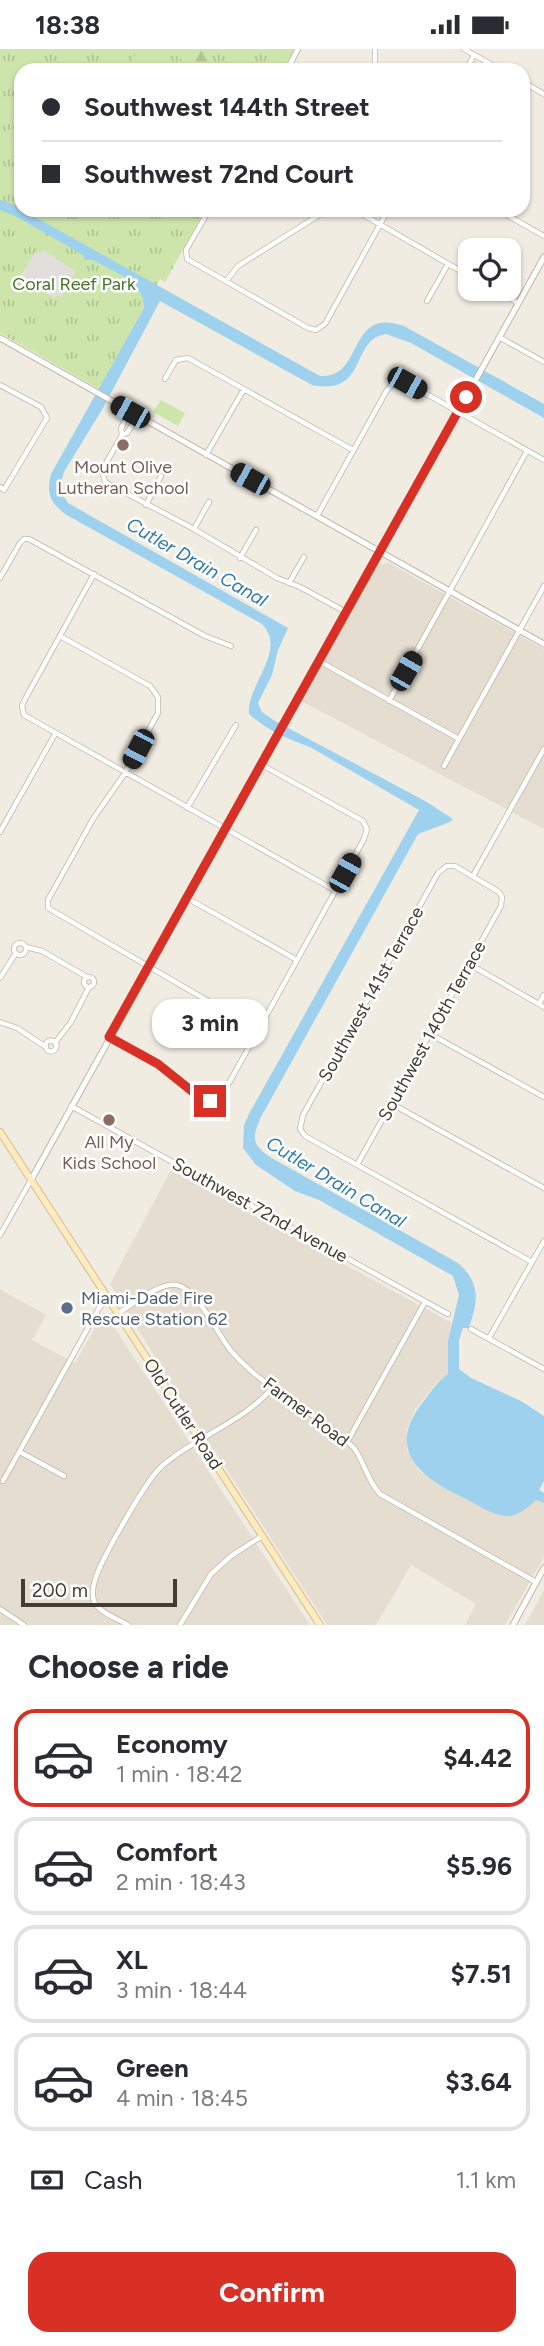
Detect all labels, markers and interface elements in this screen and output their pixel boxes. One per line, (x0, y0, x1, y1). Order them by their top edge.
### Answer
text: 18:38 (35, 9, 100, 41)
text: Southwest 144th Street (84, 91, 370, 123)
text: Southwest 72nd Court (84, 158, 354, 190)
map controls (458, 238, 521, 301)
button: locate (458, 238, 521, 301)
park label: Coral Reef Park (12, 273, 136, 295)
car (384, 364, 431, 402)
route start (450, 381, 482, 413)
car (107, 393, 154, 431)
marker: Mount Olive Lutheran School (115, 437, 131, 453)
place label: Mount Olive Lutheran School (57, 456, 189, 499)
car (227, 460, 274, 498)
water label: Cutler Drain Canal (123, 512, 272, 612)
car (387, 648, 426, 694)
car (119, 726, 158, 772)
car (326, 850, 365, 896)
street label: Southwest 141st Terrace (314, 902, 428, 1085)
street label: Southwest 140th Terrace (373, 937, 491, 1125)
callout: 3 min (152, 999, 268, 1049)
text: 3 min (181, 1009, 239, 1037)
route end (194, 1085, 226, 1117)
marker: All My Kids School (101, 1112, 117, 1128)
place label: All My Kids School (62, 1131, 156, 1174)
water label: Cutler Drain Canal (262, 1131, 411, 1233)
street label: Southwest 72nd Avenue (168, 1153, 352, 1268)
place label: Miami-Dade Fire Rescue Station 62 (81, 1287, 228, 1330)
marker: Miami-Dade Fire Rescue Station 62 (59, 1300, 75, 1316)
street label: Old Cutler Road (139, 1354, 227, 1474)
street label: Farmer Road (259, 1373, 353, 1451)
scale bar (21, 1576, 177, 1608)
text: 200 m (32, 1579, 88, 1602)
text: Choose a ride (28, 1648, 229, 1686)
icon: car (32, 1727, 95, 1790)
text: Economy (116, 1728, 228, 1760)
text: $4.42 (443, 1742, 512, 1774)
text: 1 min · 18:42 (116, 1760, 243, 1788)
icon: car (32, 1835, 95, 1898)
text: Comfort (116, 1836, 218, 1868)
text: $5.96 (446, 1850, 512, 1882)
text: 2 min · 18:43 (116, 1868, 246, 1896)
icon: car (32, 1943, 95, 2006)
text: XL (116, 1944, 148, 1976)
text: $7.51 (451, 1958, 512, 1990)
text: 3 min · 18:44 (116, 1976, 247, 2004)
icon: car (32, 2051, 95, 2114)
text: Green (116, 2052, 189, 2084)
text: $3.64 (445, 2066, 512, 2098)
text: 4 min · 18:45 (116, 2084, 248, 2112)
icon: cash (28, 2161, 66, 2199)
text: Cash (84, 2164, 143, 2196)
text: 1.1 km (456, 2166, 516, 2194)
button: Confirm (28, 2252, 516, 2332)

